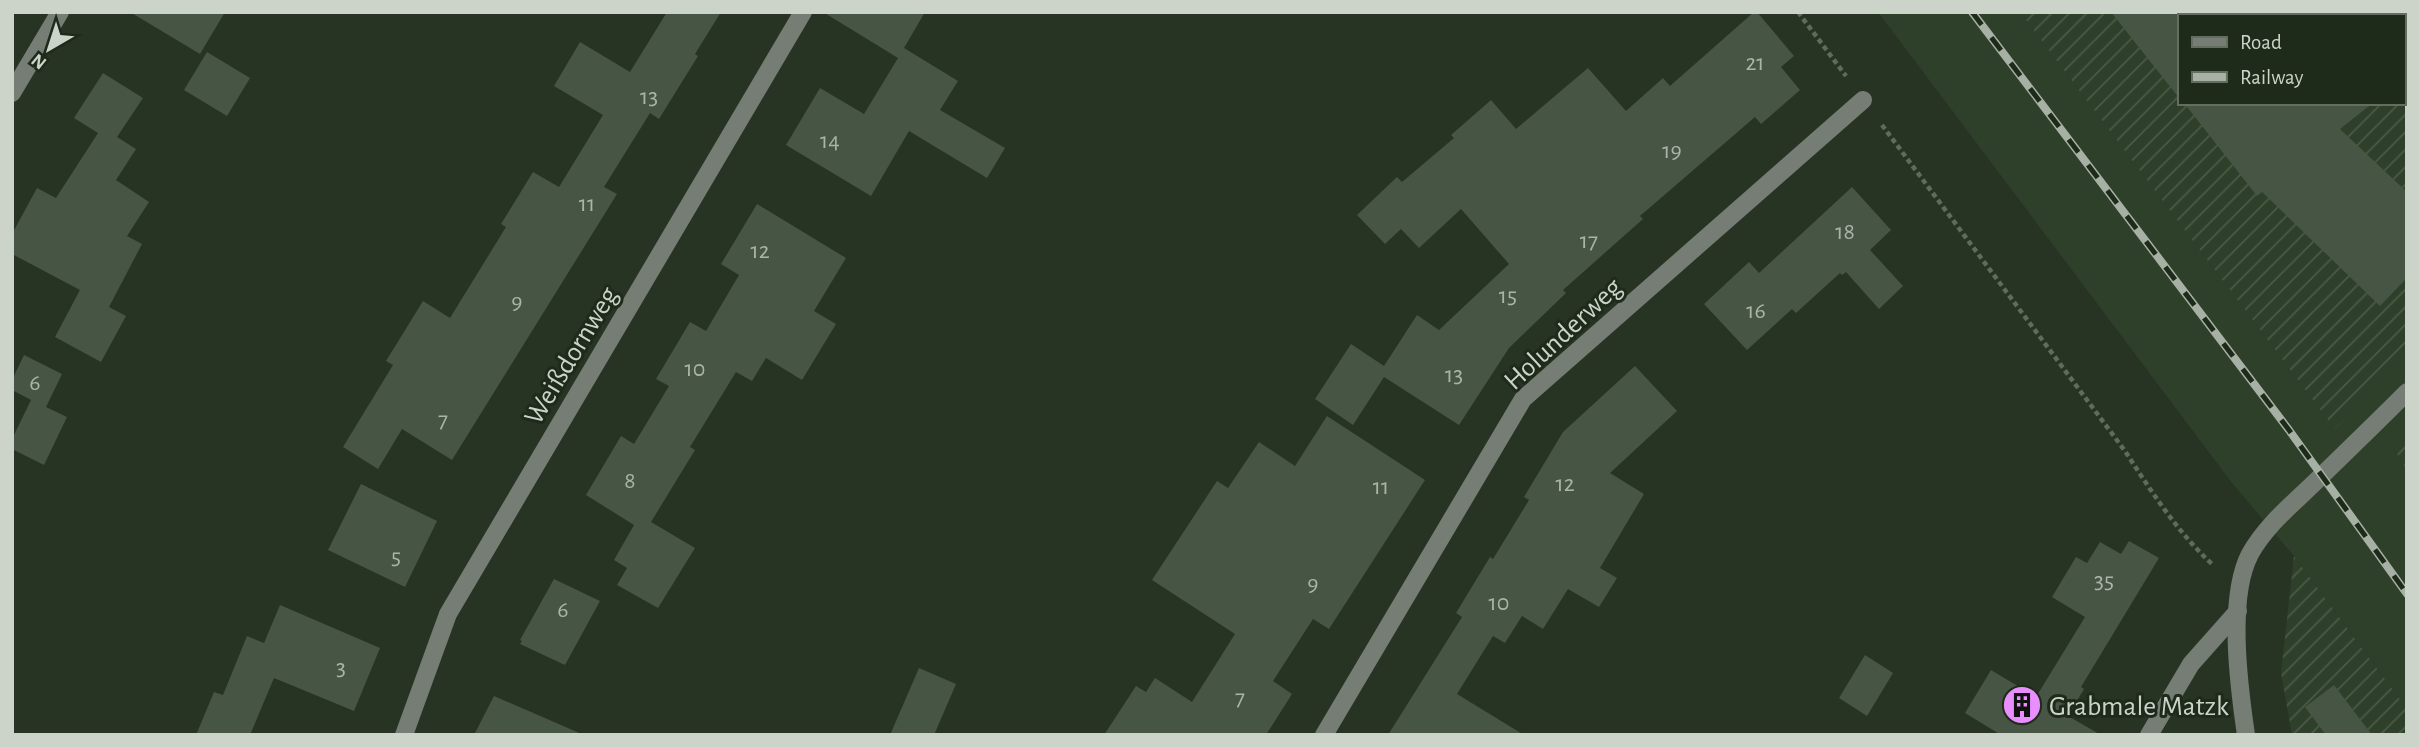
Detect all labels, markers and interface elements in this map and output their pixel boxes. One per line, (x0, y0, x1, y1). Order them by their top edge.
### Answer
north arrow (14, 14, 84, 84)
legend (2178, 14, 2405, 105)
text: Road (2240, 32, 2282, 53)
text: N (28, 50, 50, 73)
house number: 21 (1745, 51, 1765, 75)
text: Railway (2240, 67, 2303, 88)
house number: 13 (640, 85, 658, 109)
house number: 14 (820, 129, 840, 153)
house number: 19 (1662, 139, 1682, 163)
house number: 11 (579, 192, 595, 216)
house number: 18 (1835, 220, 1855, 244)
house number: 17 (1580, 229, 1598, 253)
house number: 12 (750, 239, 770, 263)
street label: Holunderweg (1499, 273, 1628, 396)
street label: Weißdornweg (520, 282, 624, 430)
house number: 15 (1499, 284, 1517, 308)
house number: 9 (511, 290, 523, 314)
house number: 16 (1746, 299, 1766, 323)
house number: 10 (685, 357, 705, 381)
house number: 13 (1445, 363, 1463, 387)
house number: 6 (29, 371, 41, 395)
house number: 7 (438, 408, 448, 432)
house number: 8 (624, 469, 636, 493)
house number: 12 (1555, 472, 1575, 496)
house number: 11 (1373, 475, 1389, 499)
house number: 5 (391, 545, 401, 569)
house number: 35 (2094, 569, 2114, 593)
house number: 9 (1307, 572, 1319, 596)
house number: 10 (1489, 591, 1509, 615)
house number: 6 (557, 598, 569, 622)
house number: 3 (336, 656, 346, 680)
building icon: Grabmale Matzk (2001, 684, 2043, 726)
house number: 7 (1235, 686, 1245, 710)
place label: Grabmale Matzk (2049, 693, 2229, 721)

